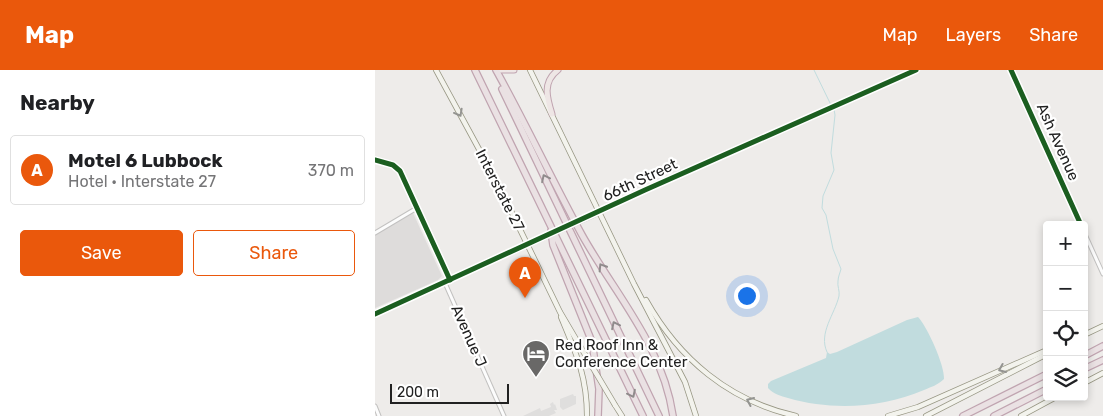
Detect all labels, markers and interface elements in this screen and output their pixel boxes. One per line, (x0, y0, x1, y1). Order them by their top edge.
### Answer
text: Map (25, 21, 74, 49)
text: Map (883, 24, 918, 46)
text: Layers (946, 24, 1001, 46)
text: Share (1029, 24, 1078, 46)
text: Nearby (20, 90, 95, 115)
street label: Ash Avenue (1033, 101, 1083, 183)
one-way arrow (453, 108, 463, 117)
street label: Interstate 27 (472, 146, 528, 234)
text: Motel 6 Lubbock (68, 149, 223, 172)
street label: 66th Street (600, 155, 680, 205)
text: A (31, 161, 43, 180)
text: 370 m (308, 161, 354, 180)
text: Hotel · Interstate 27 (68, 172, 216, 191)
one-way arrow (540, 174, 551, 183)
map controls (1043, 221, 1088, 401)
button: + (1043, 221, 1088, 266)
button: Save (20, 230, 183, 276)
button: Share (193, 230, 355, 276)
pin: A (509, 257, 541, 298)
one-way arrow (599, 263, 608, 273)
button: − (1043, 266, 1088, 311)
your location (734, 283, 760, 309)
street label: Avenue J (447, 302, 491, 370)
button: locate (1043, 311, 1088, 356)
one-way arrow (611, 321, 621, 330)
place label: Red Roof Inn & Conference Center (555, 336, 688, 371)
hotel icon: Red Roof Inn & Conference Center (521, 339, 551, 378)
button: layers (1043, 356, 1088, 401)
one-way arrow (998, 363, 1007, 373)
scale bar (390, 381, 509, 404)
text: 200 m (397, 384, 439, 401)
one-way arrow (626, 389, 636, 398)
one-way arrow (746, 396, 755, 407)

